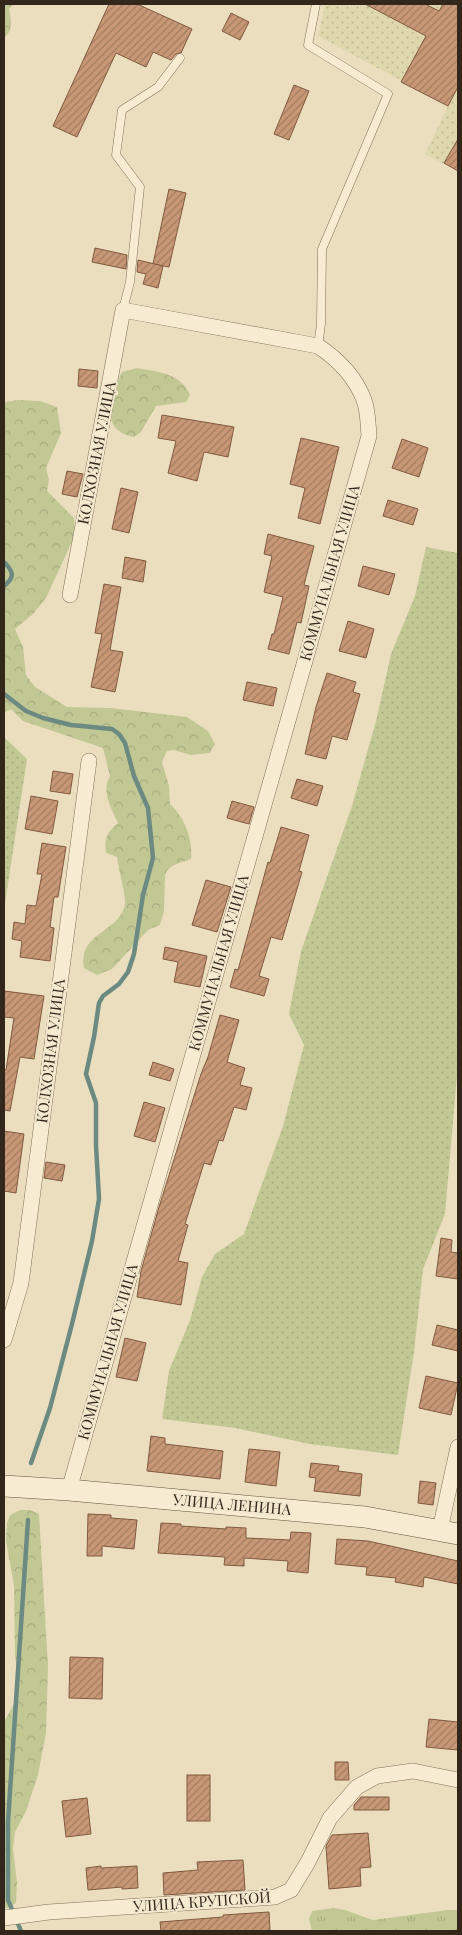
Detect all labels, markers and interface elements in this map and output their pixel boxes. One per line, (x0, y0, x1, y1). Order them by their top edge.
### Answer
street label: КОЛХОЗНАЯ УЛИЦА (72, 379, 120, 526)
street label: КОММУНАЛЬНАЯ УЛИЦА (294, 482, 364, 663)
street label: КОММУНАЛЬНАЯ УЛИЦА (183, 872, 253, 1053)
street label: КОЛХОЗНАЯ УЛИЦА (31, 977, 69, 1124)
street label: КОММУНАЛЬНАЯ УЛИЦА (72, 1261, 142, 1442)
street label: УЛИЦА ЛЕНИНА (171, 1489, 293, 1519)
street label: УЛИЦА КРУПСКОЙ (131, 1886, 272, 1916)

